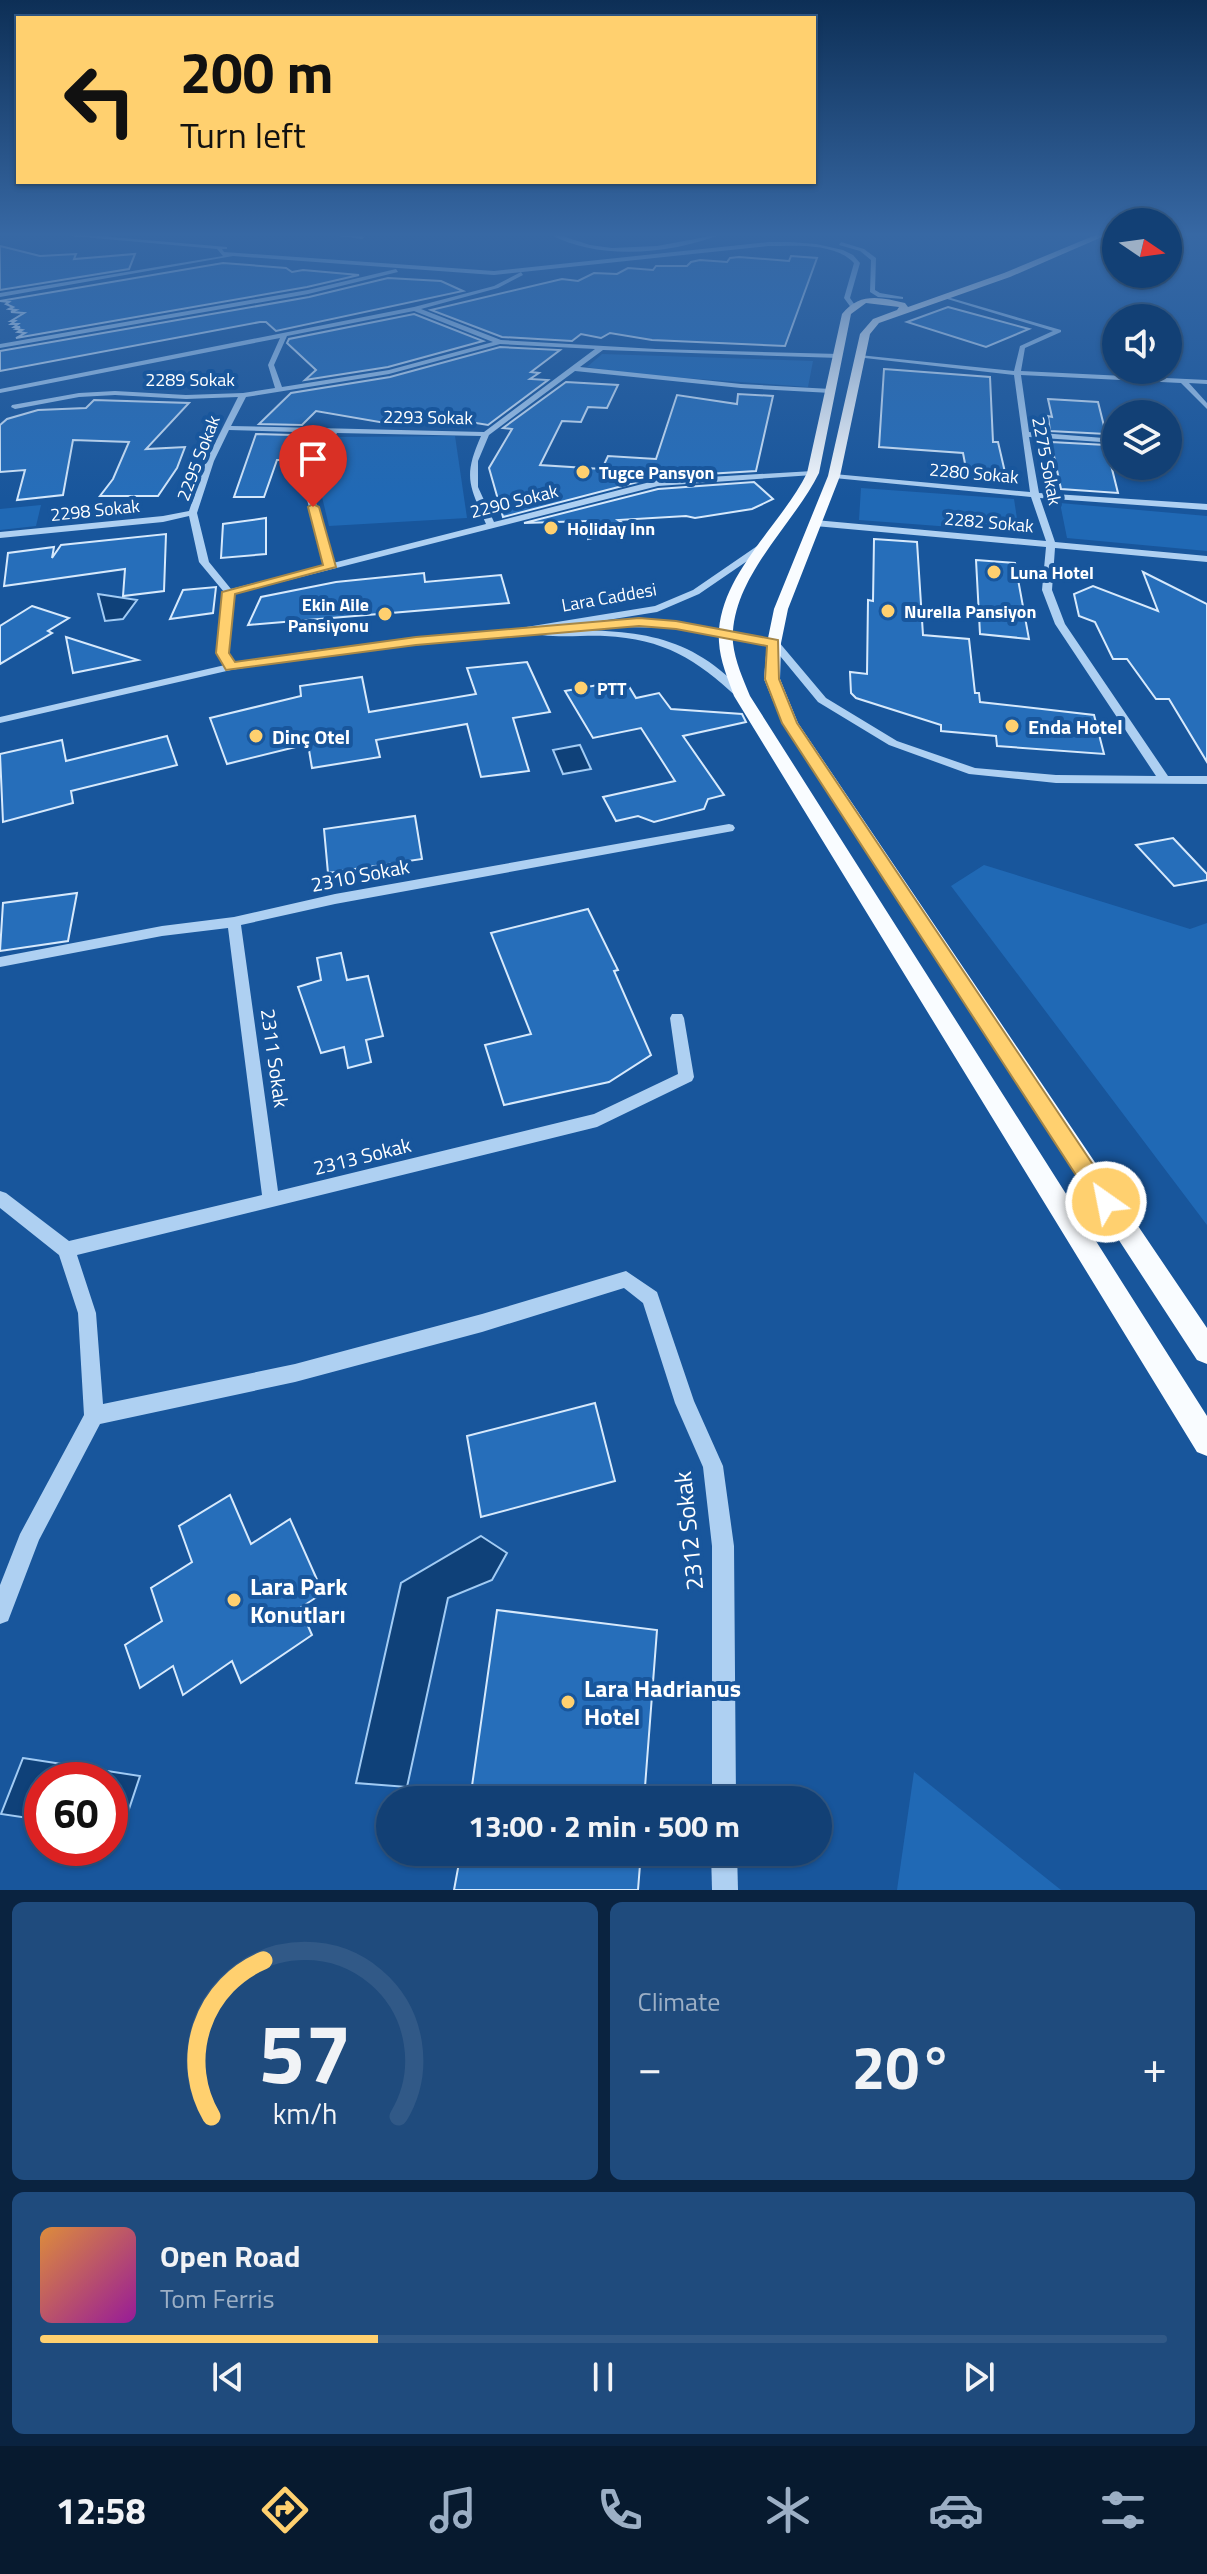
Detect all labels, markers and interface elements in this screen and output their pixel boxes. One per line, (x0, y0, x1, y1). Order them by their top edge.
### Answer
text: 200 m (180, 30, 333, 115)
icon: left (48, 48, 152, 152)
text: Turn left (180, 107, 306, 162)
north arrow (1102, 208, 1182, 288)
map controls (1102, 208, 1182, 480)
button: sound (1102, 304, 1182, 384)
street label: 2289 Sokak (145, 366, 235, 393)
button: layers (1102, 400, 1182, 480)
street label: 2293 Sokak (383, 403, 473, 431)
street label: 2295 Sokak (169, 411, 227, 505)
street label: 2275 Sokak (1025, 414, 1069, 508)
pin (279, 425, 347, 507)
icon: arrive (291, 437, 335, 481)
street label: 2280 Sokak (928, 456, 1020, 490)
place label: Tugce Pansyon (599, 459, 715, 486)
marker: Tugce Pansyon (574, 463, 592, 481)
street label: 2290 Sokak (467, 477, 561, 525)
street label: 2298 Sokak (49, 492, 141, 528)
street label: 2282 Sokak (943, 505, 1035, 539)
place label: Holiday Inn (567, 515, 655, 542)
marker: Holiday Inn (542, 519, 560, 537)
place label: Luna Hotel (1010, 559, 1094, 586)
marker: Luna Hotel (985, 563, 1003, 581)
street label: Lara Caddesi (559, 575, 659, 619)
place label: Ekin Aile Pansiyonu (288, 591, 369, 639)
place label: Nurella Pansiyon (904, 598, 1036, 625)
marker: Nurella Pansiyon (879, 602, 897, 620)
marker: Ekin Aile Pansiyonu (376, 605, 394, 623)
place label: PTT (597, 675, 627, 702)
marker: PTT (572, 679, 590, 697)
place label: Enda Hotel (1028, 711, 1123, 742)
marker: Enda Hotel (1003, 717, 1021, 735)
place label: Dinç Otel (272, 721, 350, 752)
marker: Dinç Otel (247, 727, 265, 745)
street label: 2310 Sokak (308, 850, 412, 900)
street label: 2311 Sokak (253, 1006, 297, 1110)
street label: 2313 Sokak (310, 1129, 415, 1183)
position arrow (1064, 1160, 1148, 1244)
street label: 2312 Sokak (664, 1469, 712, 1592)
place label: Lara Park Konutları (250, 1568, 348, 1632)
marker: Lara Park Konutları (225, 1591, 243, 1609)
place label: Lara Hadrianus Hotel (584, 1670, 741, 1734)
marker: Lara Hadrianus Hotel (559, 1693, 577, 1711)
speed limit sign: 60 (24, 1762, 128, 1866)
text: 13:00 · 2 min · 500 m (468, 1803, 740, 1849)
text: Climate (638, 1982, 720, 2021)
text: 57 (258, 1989, 351, 2115)
text: 20° (852, 2021, 953, 2112)
text: − (638, 2033, 662, 2100)
text: + (1142, 2033, 1167, 2100)
text: km/h (272, 2092, 337, 2135)
text: Open Road (160, 2233, 301, 2279)
text: Tom Ferris (160, 2279, 275, 2318)
icon: previous (206, 2355, 250, 2399)
icon: pause (581, 2355, 625, 2399)
icon: next (957, 2355, 1001, 2399)
icon: directions (257, 2482, 313, 2538)
icon: music (425, 2482, 481, 2538)
icon: phone (592, 2482, 648, 2538)
icon: climate (760, 2482, 816, 2538)
icon: car (928, 2482, 984, 2538)
icon: filters (1095, 2482, 1151, 2538)
text: 12:58 (56, 2483, 146, 2538)

